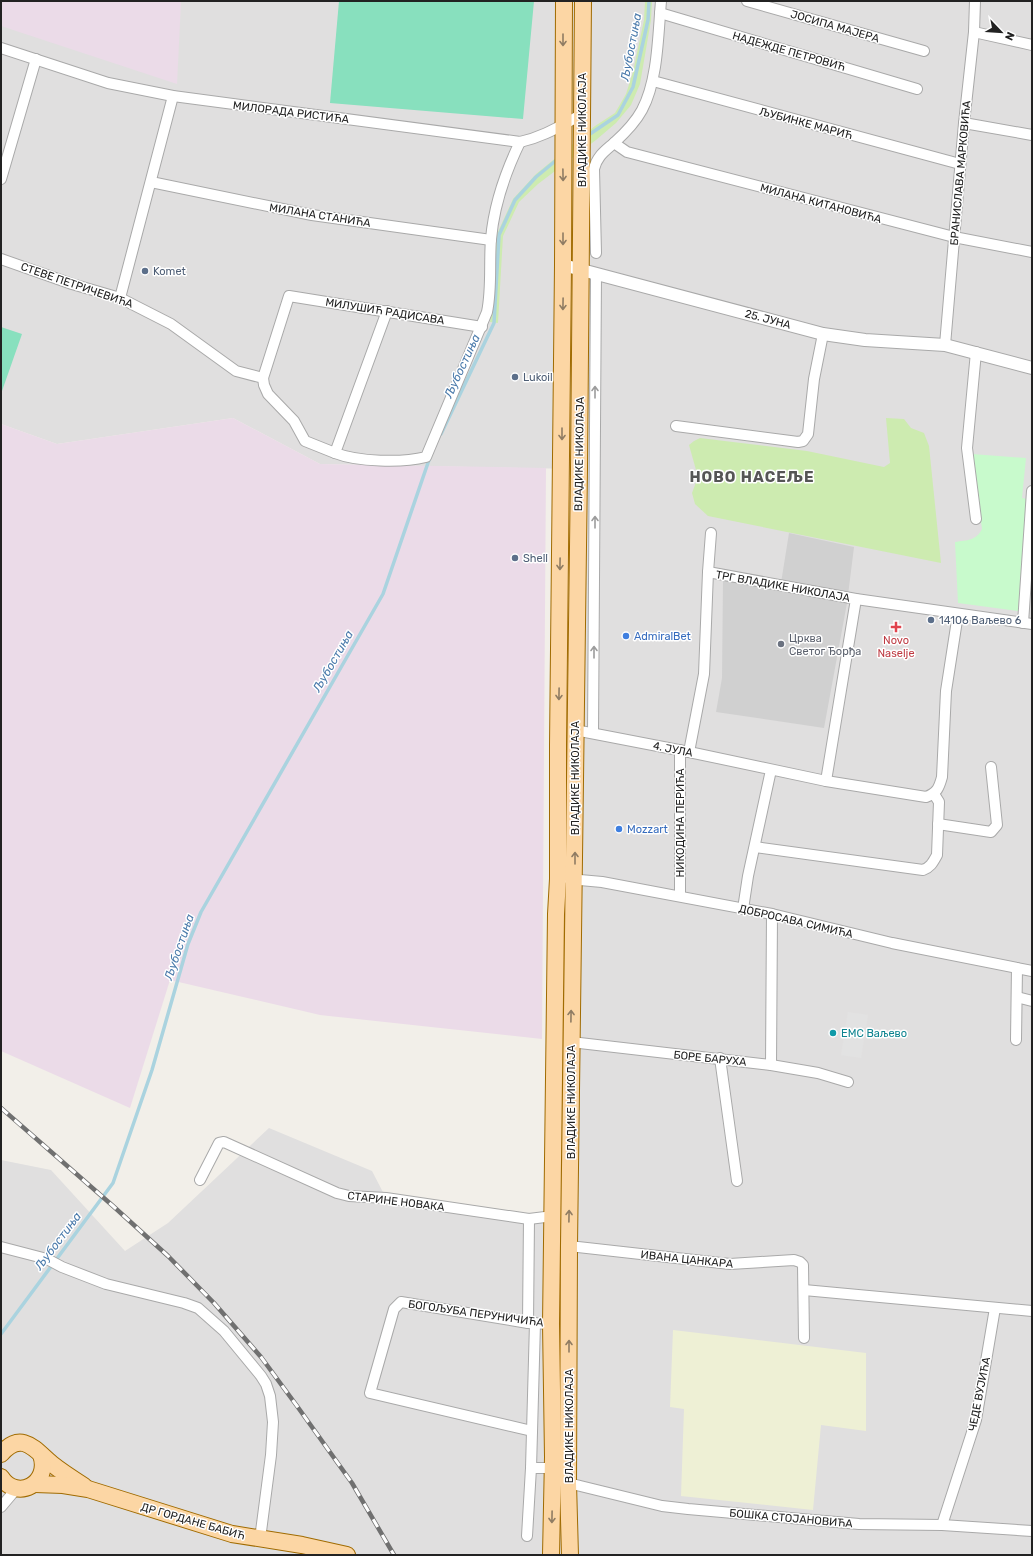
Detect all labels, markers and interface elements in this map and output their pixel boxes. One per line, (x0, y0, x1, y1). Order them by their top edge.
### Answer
street label: ЈОСИПА МАЈЕРА (789, 8, 881, 46)
water label: Љубостиња (617, 12, 644, 83)
north arrow (981, 12, 1021, 52)
street label: НАДЕЖДЕ ПЕТРОВИЋ (731, 29, 847, 74)
text: N (1002, 30, 1017, 42)
one-way arrow (559, 33, 567, 46)
street label: ВЛАДИКЕ НИКОЛАЈА (576, 72, 589, 187)
street label: МИЛОРАДА РИСТИЋА (232, 99, 350, 126)
street label: БРАНИСЛАВА МАРКОВИЋА (948, 99, 973, 246)
street label: ЉУБИНКЕ МАРИЋ (758, 105, 854, 142)
one-way arrow (559, 168, 567, 181)
street label: МИЛАНА КИТАНОВИЋА (759, 181, 884, 226)
street label: МИЛАНА СТАНИЋА (268, 201, 372, 230)
one-way arrow (559, 232, 567, 245)
street label: СТЕВЕ ПЕТРИЧЕВИЋА (19, 260, 135, 311)
place label: Komet (153, 265, 187, 278)
marker: Komet (140, 266, 150, 276)
street label: МИЛУШИЋ РАДИСАВА (324, 296, 446, 327)
one-way arrow (559, 297, 567, 310)
street label: 25. ЈУНА (743, 307, 793, 332)
water label: Љубостиња (441, 332, 483, 401)
place label: Lukoil (523, 371, 553, 384)
marker: Lukoil (510, 372, 520, 382)
one-way arrow (591, 386, 599, 399)
street label: ВЛАДИКЕ НИКОЛАЈА (572, 396, 587, 511)
one-way arrow (558, 427, 566, 440)
district label: НОВО НАСЕЉЕ (689, 468, 815, 486)
one-way arrow (591, 516, 599, 529)
place label: Shell (523, 552, 548, 565)
marker: Shell (510, 553, 520, 563)
one-way arrow (556, 557, 564, 570)
street label: ТРГ ВЛАДИКЕ НИКОЛАЈА (715, 568, 852, 605)
place label: 14106 Ваљево 6 (939, 614, 1022, 627)
marker: 14106 Ваљево 6 (926, 615, 936, 625)
marker: Novo Naselje (891, 622, 901, 632)
water label: Љубостиња (309, 628, 356, 695)
place label: AdmiralBet (634, 630, 692, 643)
marker: AdmiralBet (621, 631, 631, 641)
place label: Црква Светог Ђорђа (789, 632, 861, 658)
place label: Novo Naselje (877, 634, 915, 660)
marker: Црква Светог Ђорђа (776, 639, 786, 649)
one-way arrow (590, 646, 598, 659)
one-way arrow (555, 687, 563, 700)
street label: ВЛАДИКЕ НИКОЛАЈА (569, 720, 582, 835)
street label: 4. ЈУЛА (652, 739, 695, 760)
street label: НИКОДИНА ПЕРИЋА (674, 768, 687, 878)
place label: Mozzart (627, 823, 668, 836)
marker: Mozzart (614, 824, 624, 834)
one-way arrow (571, 852, 579, 865)
street label: ДОБРОСАВА СИМИЋА (738, 902, 855, 941)
water label: Љубостиња (161, 912, 197, 983)
one-way arrow (568, 1010, 575, 1023)
place label: ЕМС Ваљево (841, 1027, 907, 1040)
marker: ЕМС Ваљево (828, 1028, 838, 1038)
street label: ВЛАДИКЕ НИКОЛАЈА (565, 1044, 578, 1159)
street label: БОРЕ БАРУХА (673, 1048, 748, 1069)
street label: СТАРИНЕ НОВАКА (347, 1189, 446, 1214)
water label: Љубостиња (31, 1209, 84, 1273)
one-way arrow (565, 1210, 573, 1223)
street label: ИВАНА ЦАНКАРА (640, 1248, 734, 1271)
street label: БОГОЉУБА ПЕРУНИЧИЋА (407, 1298, 545, 1330)
one-way arrow (565, 1340, 573, 1353)
street label: ЧЕДЕ ВУЈИЋА (966, 1355, 993, 1432)
street label: ВЛАДИКЕ НИКОЛАЈА (563, 1368, 576, 1483)
street label: ДР ГОРДАНЕ БАБИЋ (139, 1500, 246, 1543)
street label: БОШКА СТОЈАНОВИЋА (729, 1507, 854, 1530)
one-way arrow (548, 1510, 556, 1523)

